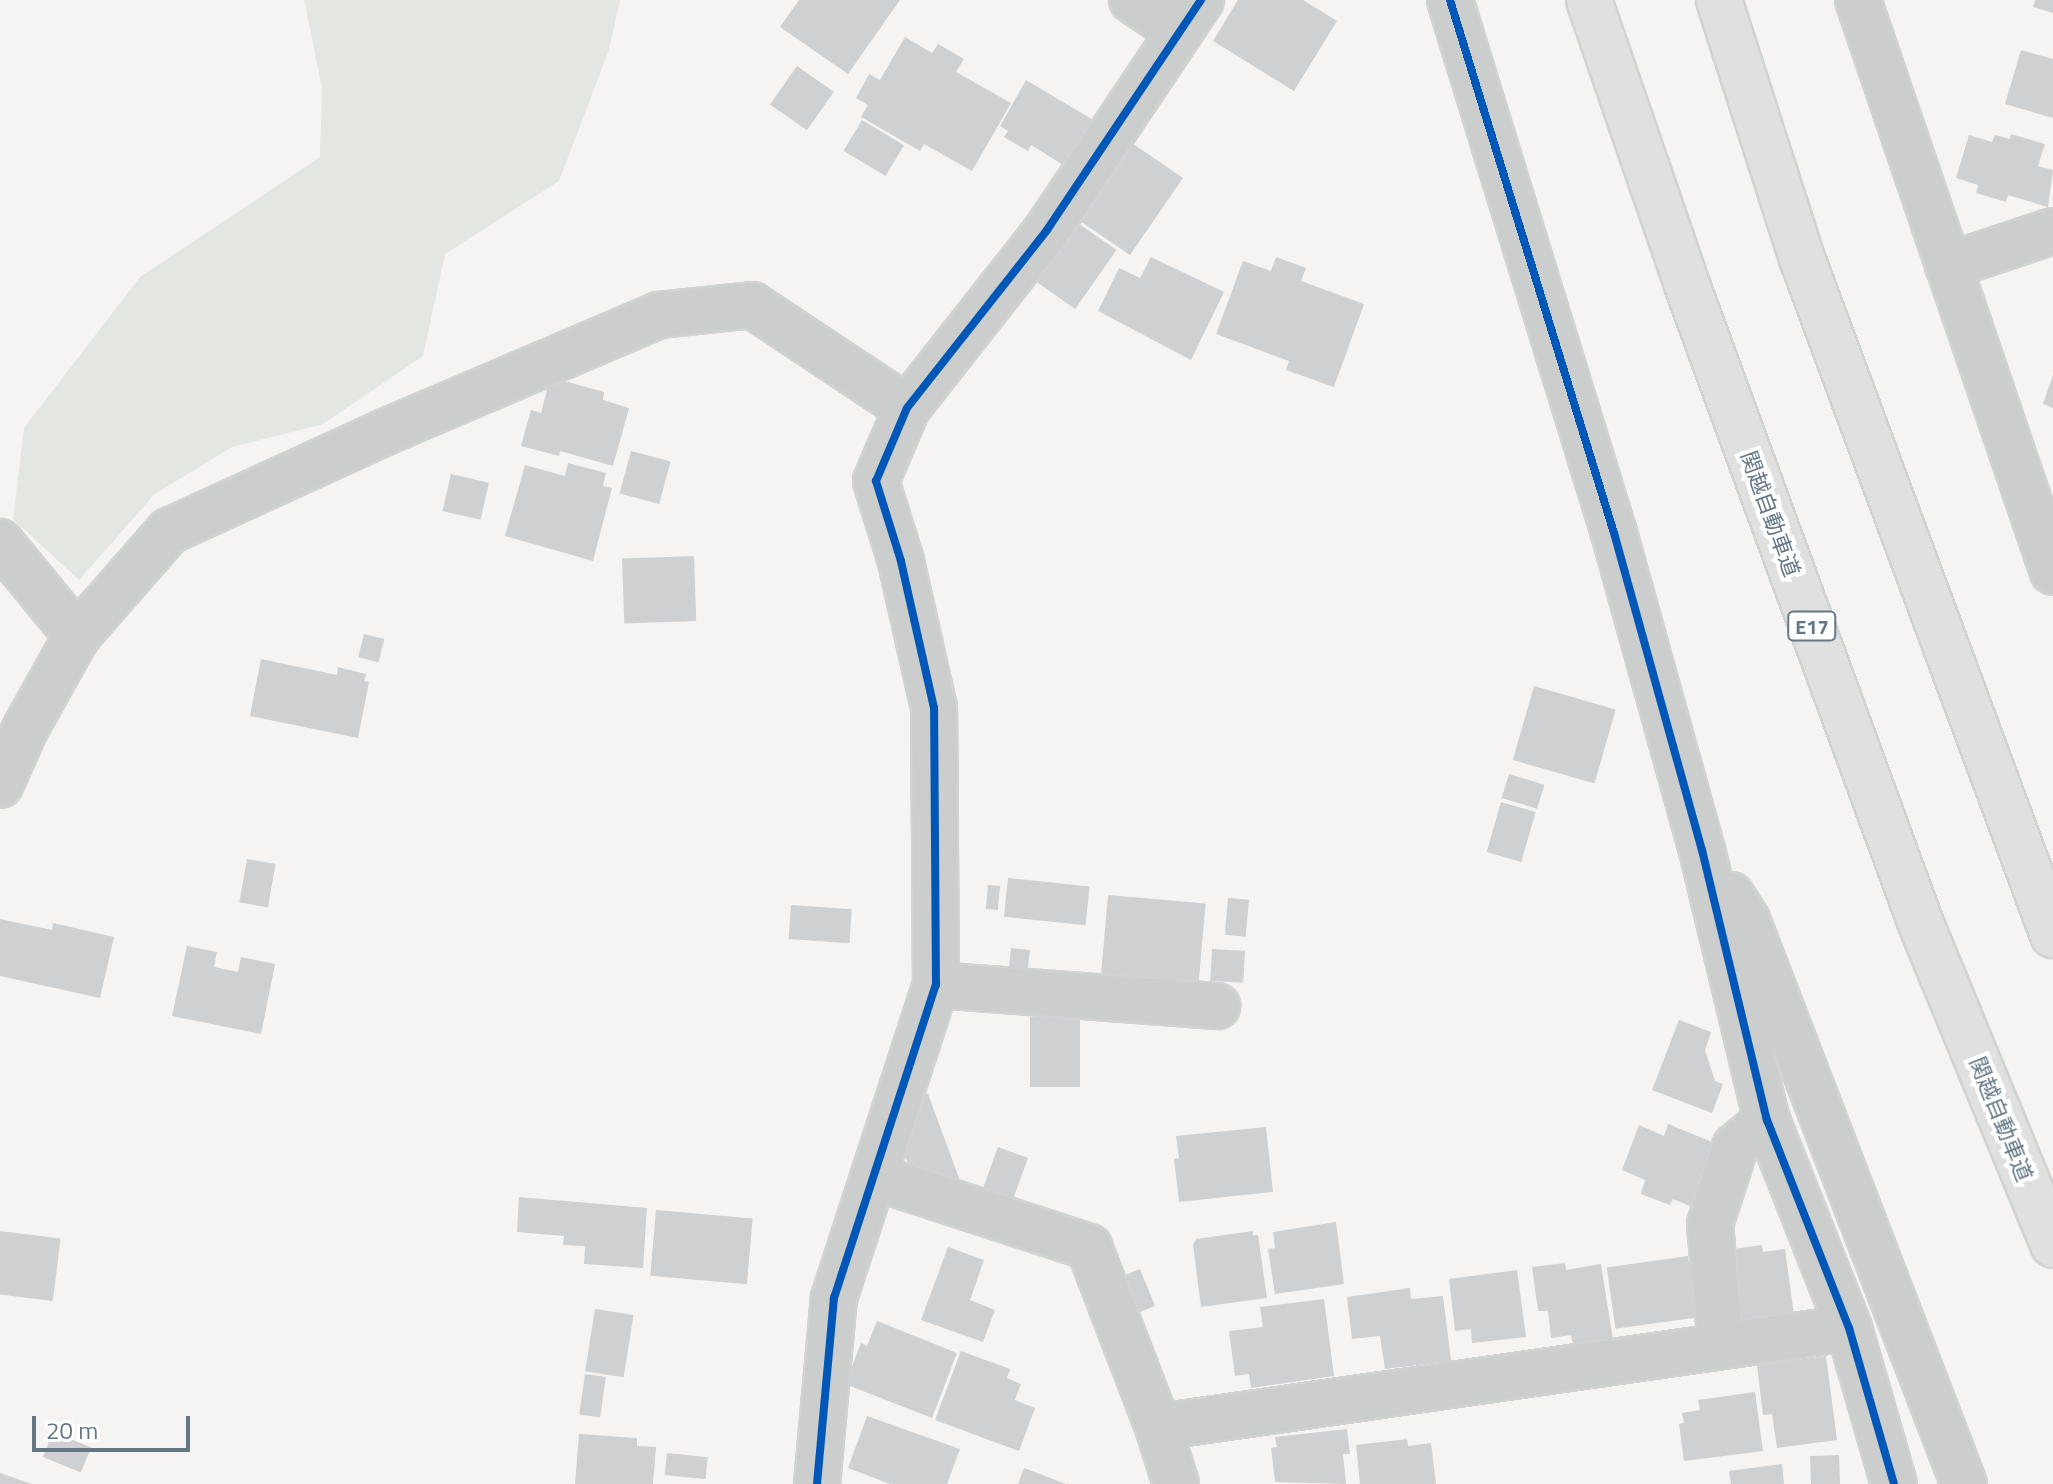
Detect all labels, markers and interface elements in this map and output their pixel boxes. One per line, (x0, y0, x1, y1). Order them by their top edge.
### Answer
street label: 関越自動車道 (1735, 447, 1805, 581)
road number: E17 (1786, 610, 1838, 642)
street label: 関越自動車道 (1964, 1053, 2038, 1185)
scale bar (36, 1400, 194, 1450)
text: 20 m (46, 1412, 98, 1448)

